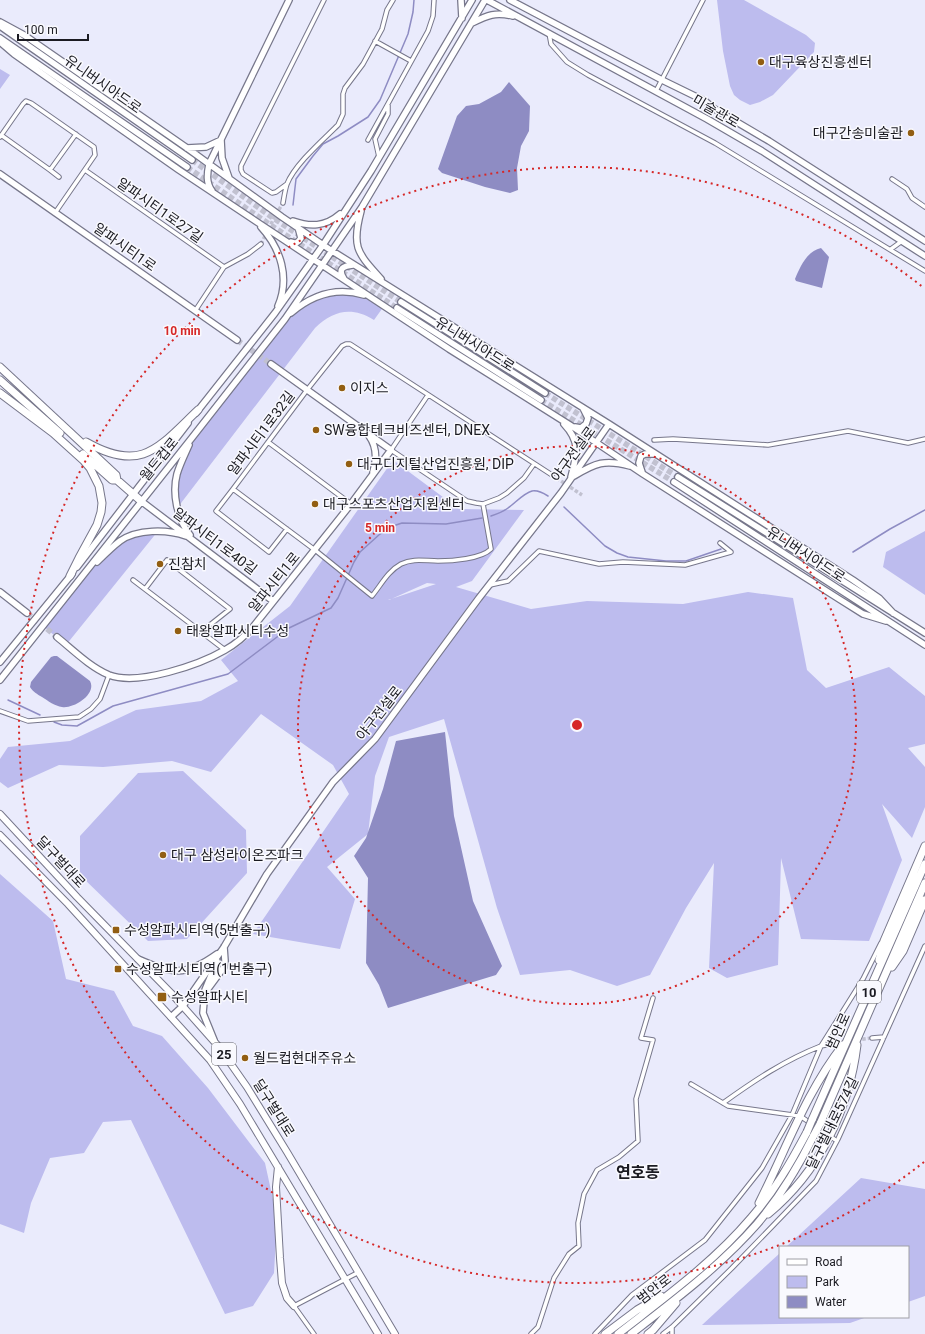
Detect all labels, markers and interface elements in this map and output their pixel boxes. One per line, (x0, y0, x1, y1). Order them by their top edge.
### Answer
scale bar (18, 16, 88, 42)
text: 100 m (24, 23, 58, 37)
street label: 유니버시아드로 (61, 52, 145, 116)
place label: 대구육상진흥센터 (769, 54, 872, 70)
marker: 대구육상진흥센터 (756, 57, 766, 67)
street label: 미술관로 (690, 91, 742, 131)
place label: 대구간송미술관 (813, 125, 903, 141)
marker: 대구간송미술관 (906, 128, 916, 138)
street label: 알파시티1로27길 (114, 174, 206, 246)
street label: 알파시티1로 (91, 219, 159, 275)
street label: 유니버시아드로 (433, 313, 518, 375)
text: 10 min (163, 324, 201, 338)
place label: 이지스 (350, 380, 389, 396)
marker: 이지스 (337, 383, 347, 393)
street label: 알파시티1로32길 (224, 388, 298, 478)
place label: SW융합테크비즈센터, DNEX (324, 422, 490, 438)
street label: 야구전설로 (548, 423, 598, 485)
marker: SW융합테크비즈센터, DNEX (311, 425, 321, 435)
street label: 월드컵로 (137, 434, 182, 484)
place label: 대구디지털산업진흥원, DIP (357, 456, 514, 472)
marker: 대구디지털산업진흥원, DIP (344, 459, 354, 469)
place label: 대구스포츠산업지원센터 (323, 496, 465, 512)
marker: 대구스포츠산업지원센터 (310, 499, 320, 509)
street label: 알파시티1로40길 (170, 504, 260, 578)
text: 5 min (365, 521, 395, 535)
street label: 유니버시아드로 (764, 523, 848, 585)
street label: 알파시티1로 (245, 549, 303, 615)
place label: 진참치 (168, 556, 207, 572)
marker: 진참치 (155, 559, 165, 569)
place label: 태왕알파시티수성 (186, 623, 289, 639)
marker: 태왕알파시티수성 (173, 626, 183, 636)
street label: 야구전설로 (353, 683, 405, 743)
centre of rings (570, 718, 584, 732)
street label: 달구벌대로 (33, 833, 89, 891)
place label: 대구 삼성라이온즈파크 (171, 847, 303, 863)
marker: 대구 삼성라이온즈파크 (158, 850, 168, 860)
place label: 수성알파시티역(5번출구) (124, 922, 270, 939)
marker: 수성알파시티역(5번출구) (111, 925, 121, 935)
place label: 수성알파시티역(1번출구) (126, 961, 272, 978)
marker: 수성알파시티역(1번출구) (113, 964, 123, 974)
road number: 10 (857, 981, 881, 1003)
place label: 수성알파시티 (171, 989, 248, 1005)
marker: 수성알파시티 (156, 991, 168, 1003)
street label: 범안로 (823, 1010, 853, 1052)
road number: 25 (212, 1043, 236, 1065)
place label: 월드컵현대주유소 (253, 1050, 356, 1066)
marker: 월드컵현대주유소 (240, 1053, 250, 1063)
street label: 달구벌대로574길 (803, 1074, 861, 1172)
street label: 달구벌대로 (250, 1076, 298, 1140)
district label: 연호동 (616, 1163, 660, 1182)
legend (779, 1246, 909, 1318)
text: Road (815, 1255, 843, 1269)
street label: 범안로 (634, 1271, 674, 1307)
text: Park (815, 1275, 840, 1289)
text: Water (815, 1295, 846, 1309)

